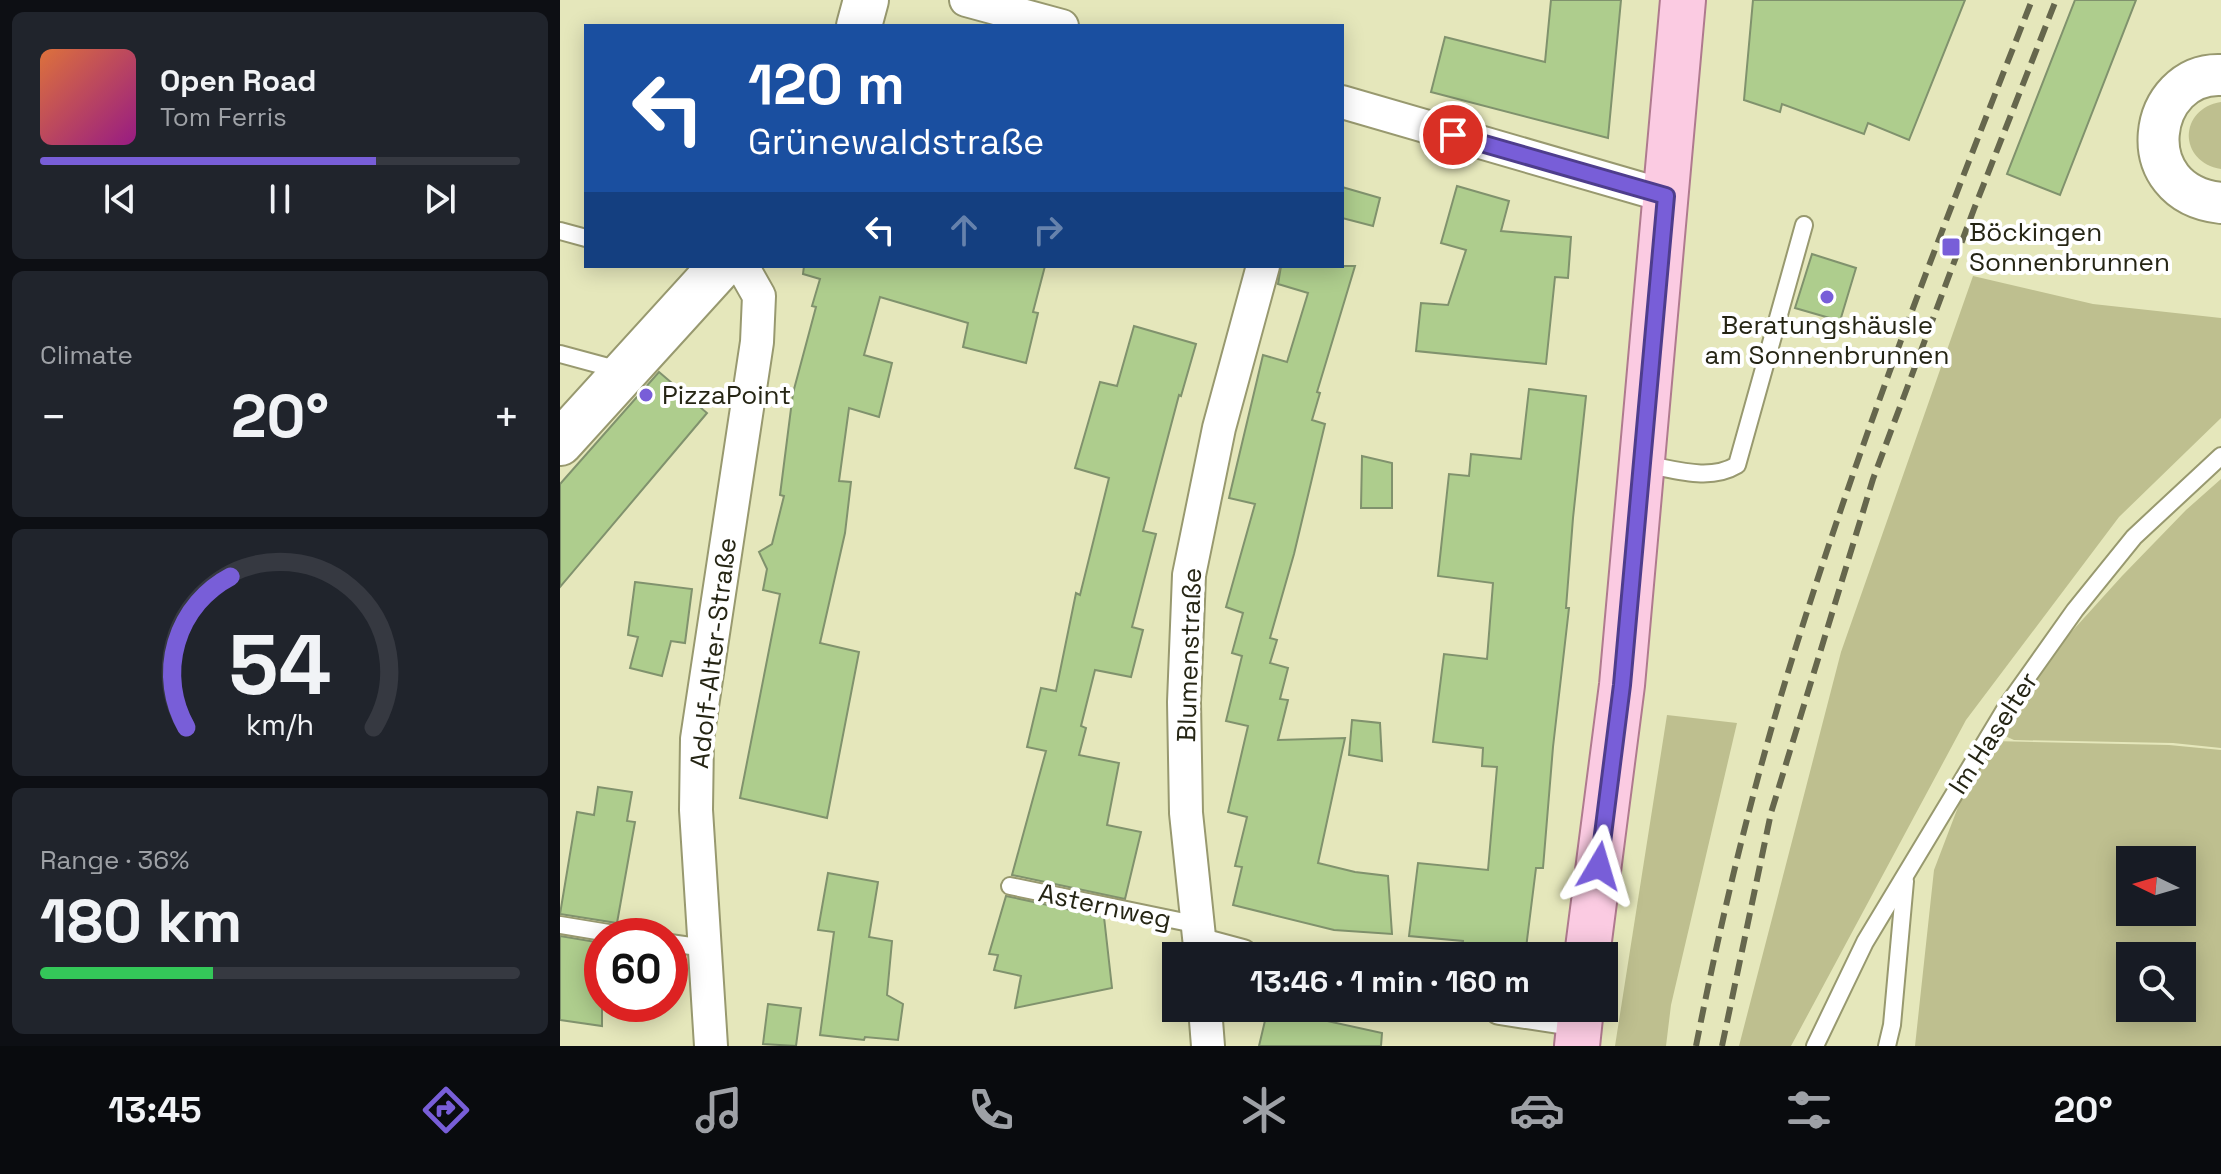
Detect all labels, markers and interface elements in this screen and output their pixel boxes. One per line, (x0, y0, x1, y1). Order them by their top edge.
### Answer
text: 120 m (748, 49, 905, 120)
icon: left (616, 56, 720, 160)
text: Open Road (160, 61, 316, 100)
text: Tom Ferris (160, 100, 287, 134)
pin (1419, 101, 1487, 169)
icon: arrive (1431, 113, 1475, 157)
text: Grünewaldstraße (748, 119, 1044, 165)
icon: previous (98, 177, 142, 221)
icon: pause (258, 177, 302, 221)
icon: next (418, 177, 462, 221)
icon: left (858, 208, 902, 252)
icon: ahead (942, 208, 986, 252)
icon: right (1026, 208, 1070, 252)
place label: Böckingen Sonnenbrunnen (1969, 215, 2170, 279)
marker: Böckingen Sonnenbrunnen (1940, 236, 1962, 258)
marker: Beratungshäusle am Sonnenbrunnen (1818, 288, 1836, 306)
place label: Beratungshäusle am Sonnenbrunnen (1705, 308, 1949, 372)
text: Climate (40, 338, 133, 372)
text: 20° (231, 378, 329, 455)
place label: PizzaPoint (662, 378, 791, 412)
marker: PizzaPoint (637, 386, 655, 404)
text: − (40, 389, 67, 445)
text: + (493, 389, 520, 445)
street label: Adolf-Alter-Straße (682, 535, 744, 771)
street label: Blumenstraße (1169, 567, 1209, 743)
text: 54 (229, 612, 331, 718)
street label: Im Haselter (1941, 665, 2045, 801)
text: km/h (246, 707, 314, 743)
position arrow (1557, 824, 1641, 908)
text: Range · 36% (40, 843, 189, 877)
north arrow (2116, 846, 2196, 926)
map controls (2116, 846, 2196, 1022)
street label: Asternweg (1035, 875, 1175, 937)
text: 180 km (40, 883, 242, 960)
speed limit sign: 60 (584, 918, 688, 1022)
button: search (2116, 942, 2196, 1022)
text: 13:46 · 1 min · 160 m (1250, 962, 1530, 1001)
icon: directions (418, 1082, 474, 1138)
icon: music (691, 1082, 747, 1138)
icon: phone (963, 1082, 1019, 1138)
icon: climate (1236, 1082, 1292, 1138)
icon: car (1509, 1082, 1565, 1138)
icon: filters (1781, 1082, 1837, 1138)
text: 13:45 (108, 1087, 202, 1133)
text: 20° (2054, 1087, 2113, 1133)

